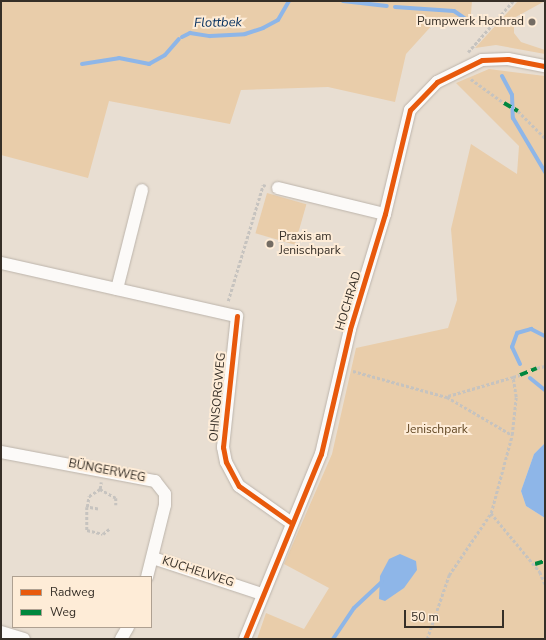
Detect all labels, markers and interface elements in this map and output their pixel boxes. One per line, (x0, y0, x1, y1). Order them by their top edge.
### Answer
water label: Flottbek (194, 15, 242, 31)
place label: Pumpwerk Hochrad (417, 15, 524, 29)
marker: Pumpwerk Hochrad (527, 17, 537, 27)
place label: Praxis am Jenischpark (279, 230, 341, 258)
marker: Praxis am Jenischpark (264, 238, 276, 250)
street label: HOCHRAD (333, 270, 365, 332)
street label: OHNSORGWEG (207, 352, 229, 442)
park label: Jenischpark (406, 423, 468, 437)
street label: BÜNGERWEG (67, 456, 147, 486)
street label: KUCHELWEG (160, 554, 236, 590)
legend (12, 576, 152, 628)
text: Radweg (50, 584, 95, 600)
scale bar (406, 602, 506, 628)
text: Weg (50, 604, 76, 620)
text: 50 m (411, 609, 439, 625)

